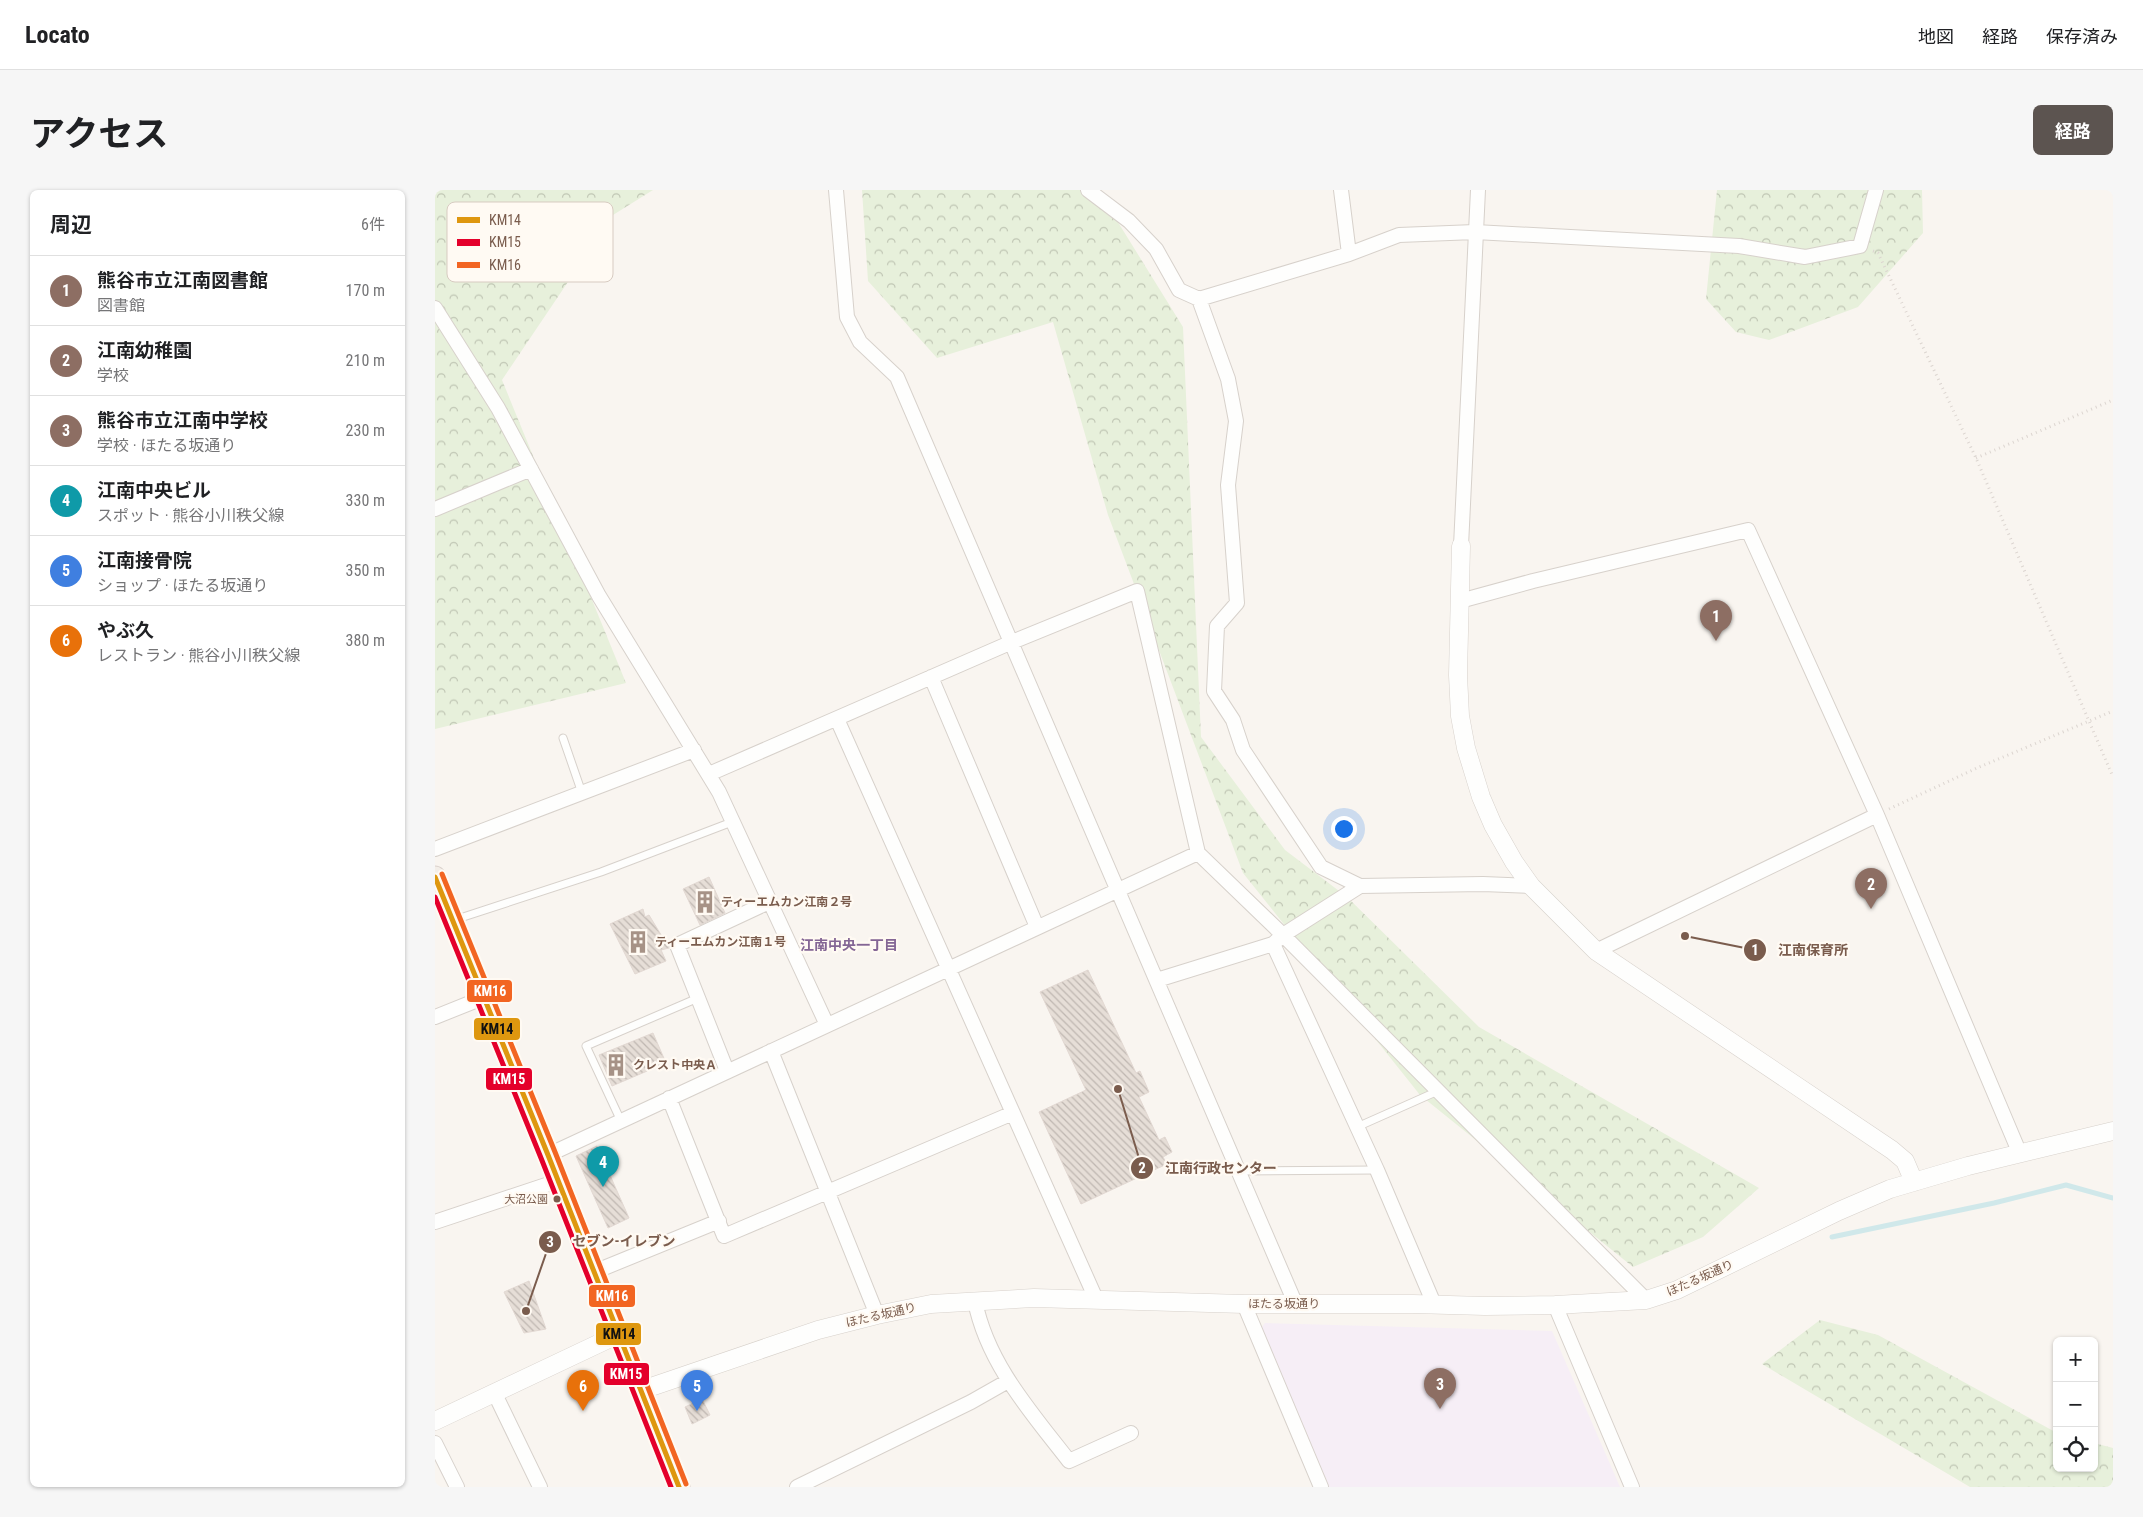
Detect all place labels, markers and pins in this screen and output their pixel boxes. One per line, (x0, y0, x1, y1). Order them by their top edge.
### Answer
pin: 1 (1700, 600, 1732, 641)
pin: 2 (1855, 868, 1887, 909)
building icon: ティーエムカン江南２号 (692, 889, 718, 915)
place label: ティーエムカン江南２号 (721, 895, 852, 909)
building icon: ティーエムカン江南１号 (625, 929, 651, 955)
place label: ティーエムカン江南１号 (655, 935, 786, 949)
callout: 江南保育所 (1743, 935, 1858, 964)
building icon: クレスト中央Ａ (603, 1052, 629, 1078)
place label: クレスト中央Ａ (633, 1058, 717, 1072)
pin: 4 (587, 1146, 619, 1187)
callout: 江南行政センター (1130, 1153, 1287, 1182)
place label: 大沼公園 (504, 1193, 548, 1206)
marker: 大沼公園 (552, 1194, 562, 1204)
callout: セブン-イレブン (537, 1227, 686, 1256)
pin: 3 (1424, 1368, 1456, 1409)
pin: 6 (567, 1370, 599, 1411)
pin: 5 (681, 1370, 713, 1411)

